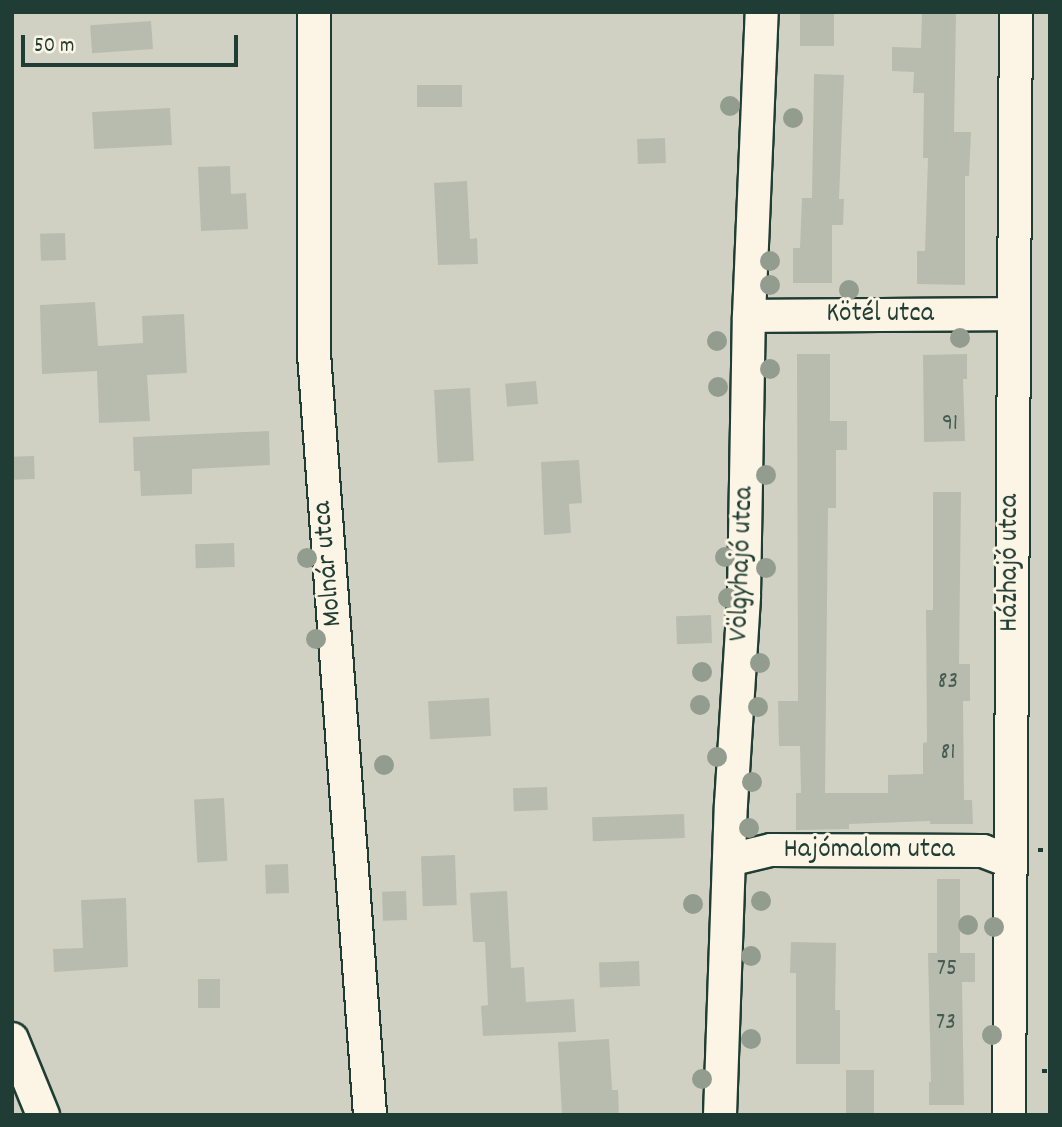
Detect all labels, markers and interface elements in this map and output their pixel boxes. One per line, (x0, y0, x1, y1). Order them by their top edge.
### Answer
scale bar (24, 21, 242, 65)
text: 50 m (34, 32, 74, 62)
street label: Kötél utca (826, 298, 934, 332)
house number: 91 (942, 411, 958, 439)
street label: Völgyhajó utca (724, 486, 762, 642)
street label: Házhajó utca (994, 494, 1028, 632)
street label: Molnár utca (307, 500, 351, 628)
house number: 83 (938, 669, 958, 697)
house number: 81 (941, 740, 955, 768)
street label: Hajómalom utca (783, 834, 955, 868)
house number: 75 (937, 956, 957, 984)
house number: 73 (936, 1010, 956, 1038)

